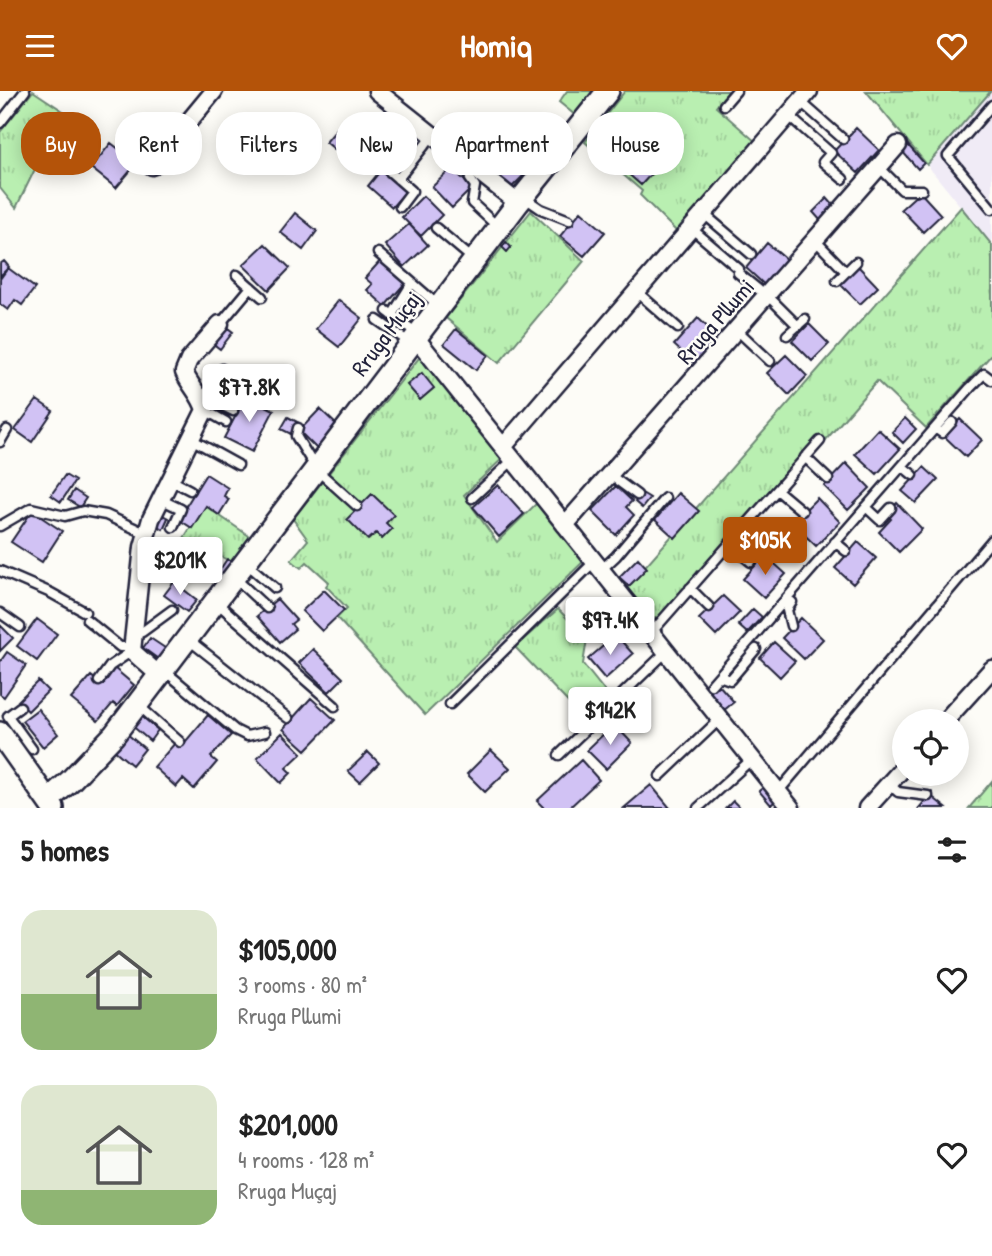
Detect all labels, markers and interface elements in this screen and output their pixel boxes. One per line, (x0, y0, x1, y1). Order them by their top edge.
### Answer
text: Homiq (460, 24, 532, 67)
icon: menu (21, 27, 59, 65)
icon: heart (933, 27, 971, 65)
chip: Buy (21, 112, 101, 175)
chip: Rent (115, 112, 202, 175)
chip: Filters (216, 112, 322, 175)
chip: New (336, 112, 417, 175)
chip: Apartment (431, 112, 573, 175)
chip: House (587, 112, 684, 175)
street label: Rruga Pllumi (669, 272, 761, 370)
street label: Rruga Muçaj (344, 284, 428, 382)
pin: $77.8K (192, 365, 306, 424)
text: $77.8K (218, 371, 280, 402)
pin: $105K (716, 517, 814, 577)
text: $105K (739, 524, 791, 555)
pin: $201K (131, 538, 229, 597)
text: $201K (153, 544, 207, 575)
pin: $97.4K (553, 597, 667, 657)
text: $97.4K (581, 604, 639, 635)
pin: $142K (561, 687, 659, 747)
text: $142K (584, 694, 636, 725)
map controls (892, 709, 969, 786)
button: locate (892, 709, 969, 786)
text: 5 homes (21, 830, 109, 870)
icon: filters (933, 831, 971, 869)
text: $105,000 (238, 929, 337, 969)
icon: home (77, 938, 161, 1022)
icon: heart (933, 961, 971, 999)
text: 3 rooms · 80 m² (238, 969, 367, 1000)
text: Rruga Pllumi (238, 1000, 342, 1031)
text: $201,000 (238, 1104, 338, 1144)
icon: home (77, 1113, 161, 1197)
icon: heart (933, 1136, 971, 1174)
text: 4 rooms · 128 m² (238, 1144, 374, 1175)
text: Rruga Muçaj (238, 1175, 337, 1206)

